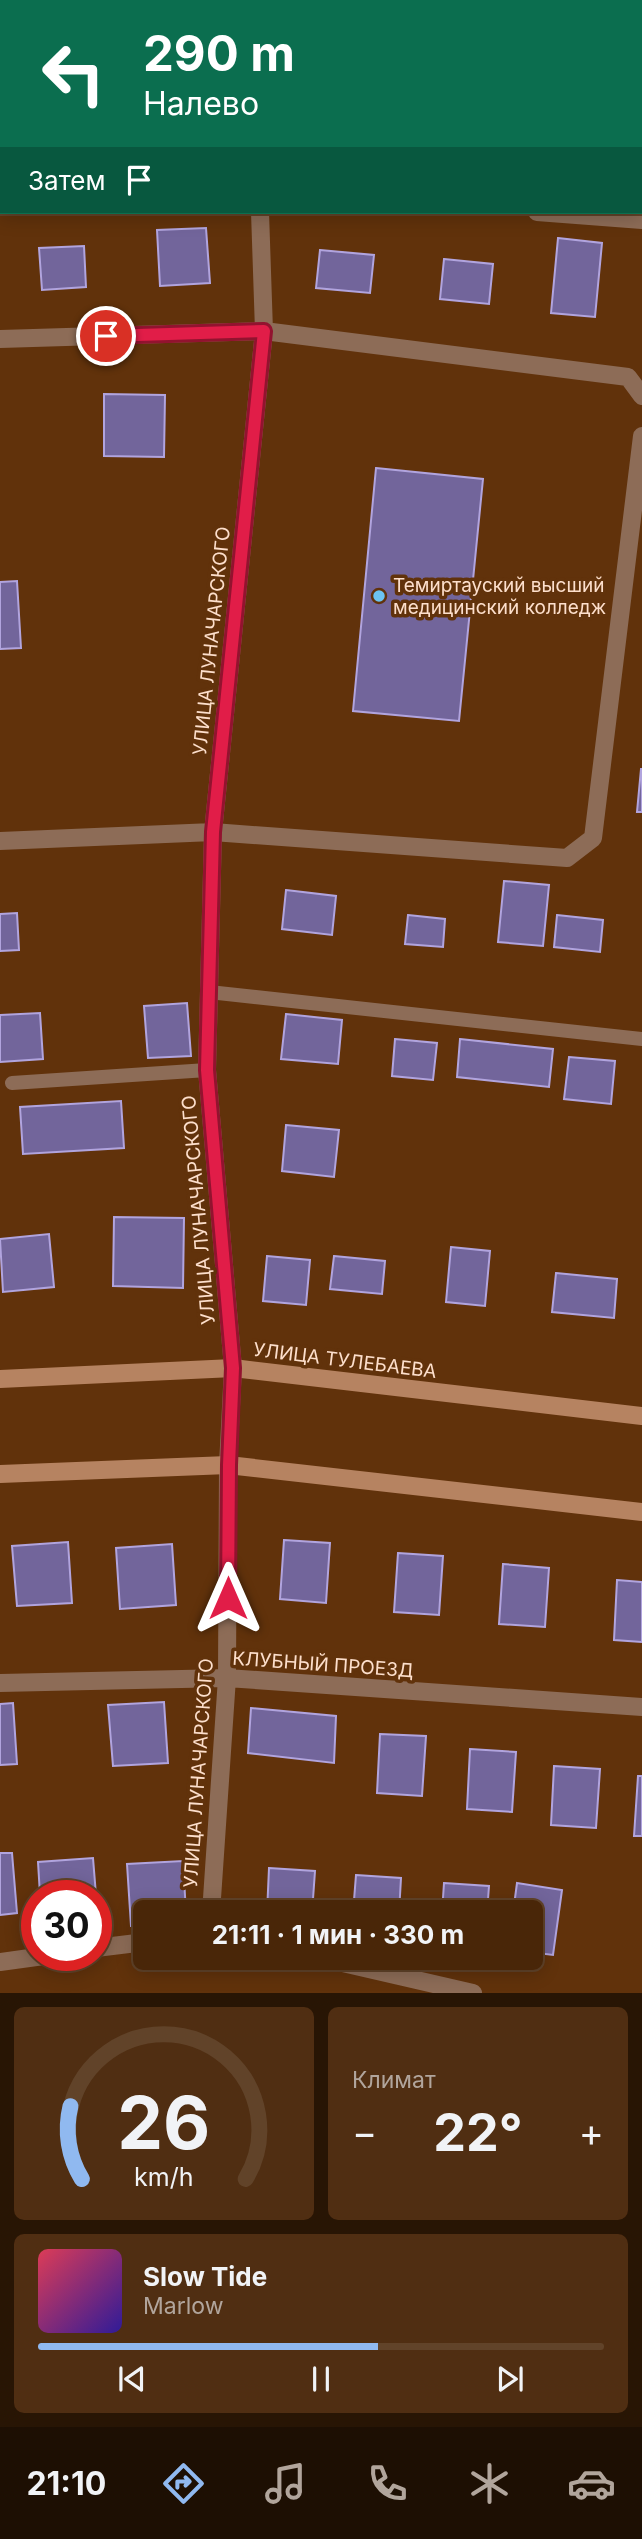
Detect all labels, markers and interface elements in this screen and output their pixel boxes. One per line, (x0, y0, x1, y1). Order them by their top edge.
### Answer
text: 290 m (143, 24, 295, 83)
icon: left (28, 28, 119, 119)
text: Налево (143, 84, 259, 123)
icon: arrive (120, 161, 158, 199)
text: Затем (28, 165, 106, 196)
pin (76, 306, 136, 366)
icon: arrive (87, 317, 125, 355)
street label: УЛИЦА ЛУНАЧАРСКОГО (188, 525, 235, 757)
place label: Темиртауский высший медицинский колледж (393, 574, 606, 619)
marker: Темиртауский высший медицинский колледж (371, 588, 387, 604)
street label: УЛИЦА ЛУНАЧАРСКОГО (177, 1094, 220, 1326)
street label: УЛИЦА ТУЛЕБАЕВА (252, 1338, 438, 1383)
position arrow (191, 1561, 265, 1635)
street label: КЛУБНЫЙ ПРОЕЗД (232, 1646, 414, 1682)
street label: УЛИЦА ЛУНАЧАРСКОГО (179, 1657, 218, 1889)
speed limit sign: 30 (21, 1880, 112, 1971)
text: 21:11 · 1 мин · 330 m (212, 1919, 464, 1950)
text: Климат (352, 2066, 436, 2094)
text: 26 (117, 2079, 211, 2168)
text: 22° (433, 2101, 523, 2164)
text: − (352, 2109, 377, 2155)
text: + (579, 2109, 604, 2155)
text: km/h (134, 2162, 194, 2192)
text: Slow Tide (143, 2261, 267, 2292)
text: Marlow (143, 2292, 223, 2320)
icon: previous (113, 2360, 151, 2398)
icon: pause (302, 2360, 340, 2398)
icon: next (491, 2360, 529, 2398)
icon: directions (159, 2459, 208, 2508)
icon: music (261, 2459, 310, 2508)
icon: phone (363, 2459, 412, 2508)
icon: climate (465, 2459, 514, 2508)
icon: car (567, 2459, 616, 2508)
text: 21:10 (26, 2464, 106, 2503)

